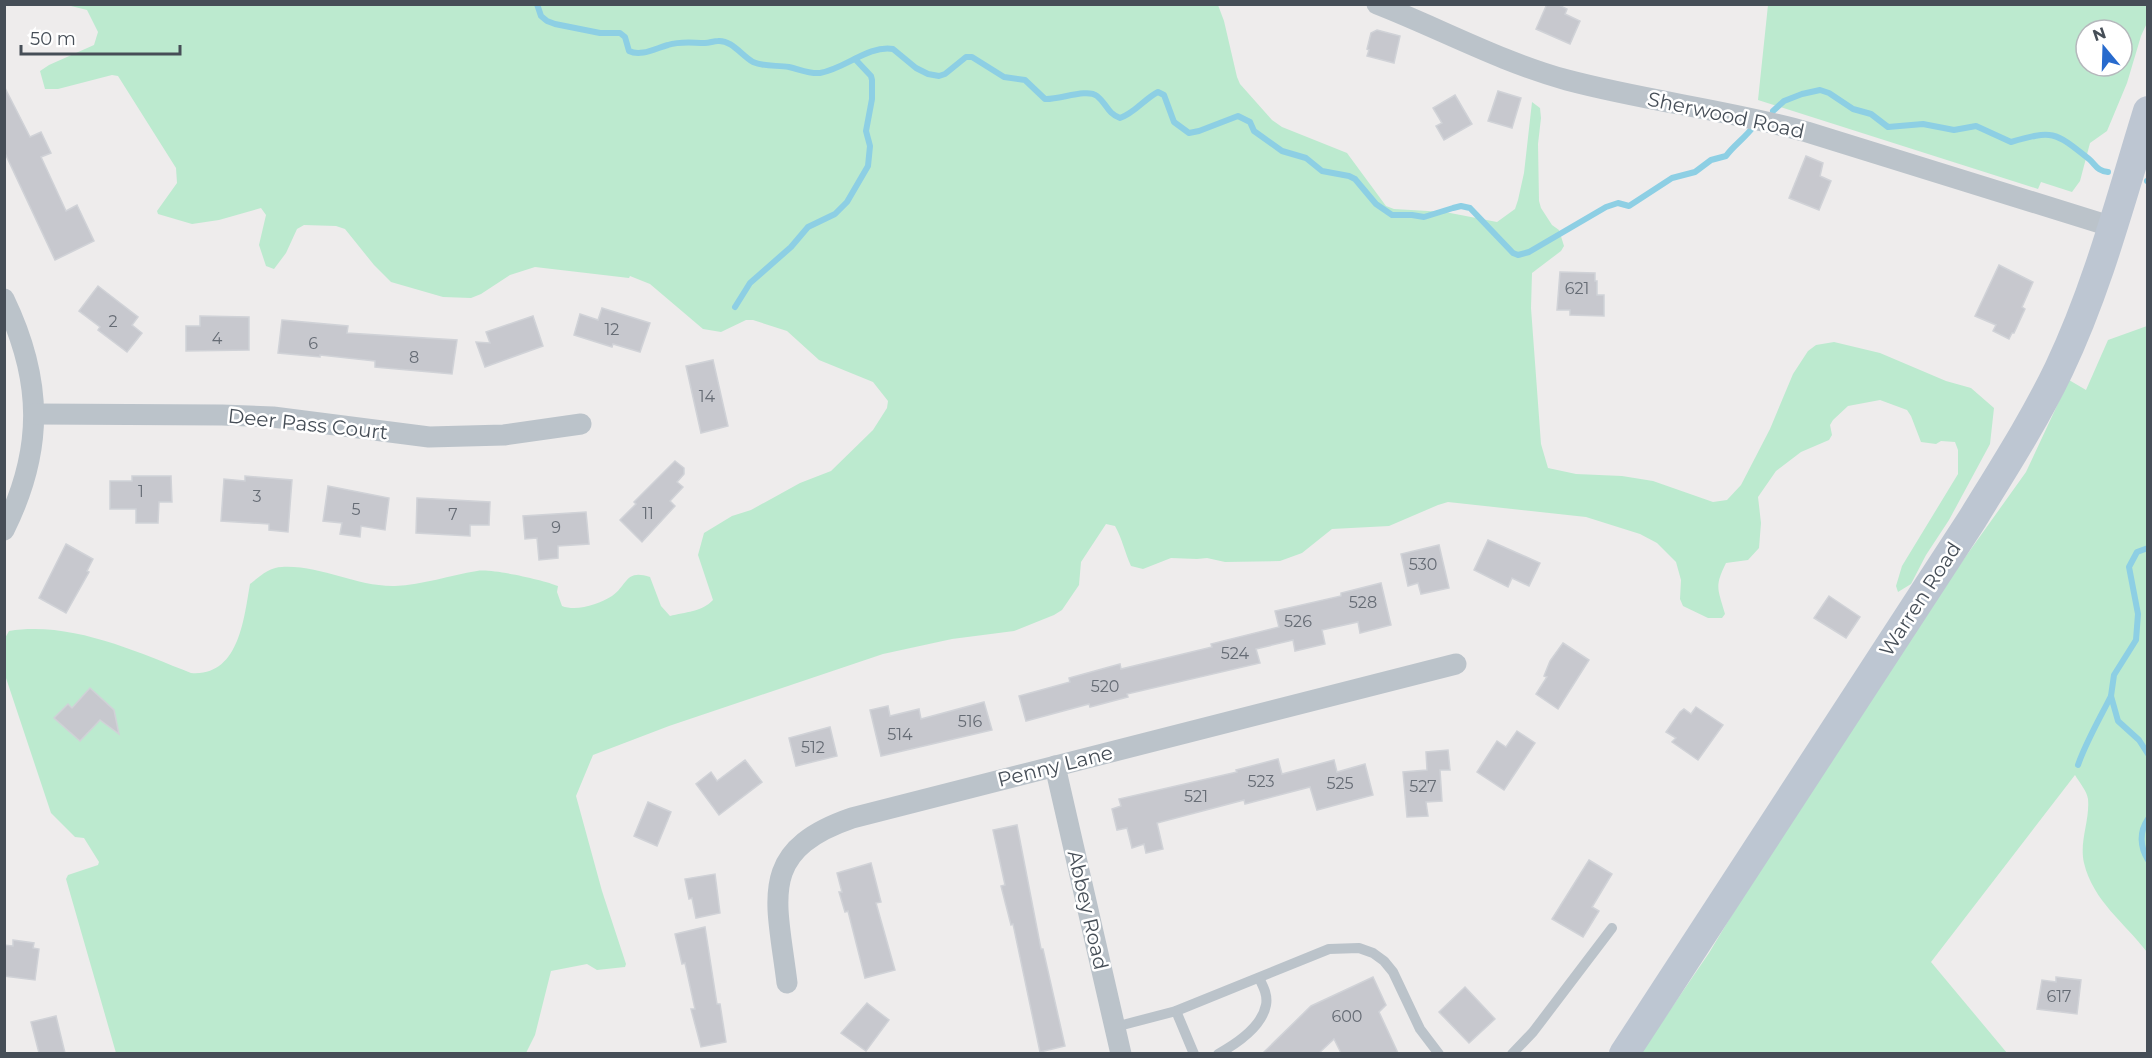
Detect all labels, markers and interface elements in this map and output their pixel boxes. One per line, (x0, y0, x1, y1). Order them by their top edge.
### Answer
scale bar (21, 18, 180, 56)
north arrow (2074, 18, 2134, 78)
text: N (2090, 23, 2108, 45)
text: 50 m (30, 28, 76, 50)
street label: Sherwood Road (1645, 87, 1807, 143)
house number: 621 (1565, 279, 1589, 298)
house number: 2 (108, 312, 118, 331)
house number: 12 (605, 320, 619, 339)
house number: 4 (212, 329, 223, 348)
house number: 6 (308, 334, 318, 353)
house number: 8 (409, 348, 419, 367)
house number: 14 (699, 387, 716, 406)
street label: Deer Pass Court (227, 404, 389, 444)
house number: 1 (138, 482, 144, 501)
house number: 3 (252, 487, 262, 506)
house number: 5 (351, 500, 361, 519)
house number: 11 (642, 504, 654, 523)
house number: 7 (448, 505, 458, 524)
house number: 9 (551, 518, 561, 537)
street label: Warren Road (1874, 537, 1966, 661)
house number: 530 (1409, 555, 1437, 574)
house number: 528 (1349, 593, 1377, 612)
house number: 526 (1284, 612, 1312, 631)
house number: 524 (1221, 644, 1250, 663)
house number: 520 (1091, 677, 1119, 696)
house number: 516 (958, 712, 983, 731)
house number: 514 (887, 725, 913, 744)
house number: 512 (801, 738, 825, 757)
street label: Penny Lane (995, 740, 1115, 792)
house number: 523 (1247, 772, 1275, 791)
house number: 525 (1326, 774, 1354, 793)
house number: 527 (1409, 777, 1437, 796)
house number: 521 (1184, 787, 1208, 806)
street label: Abbey Road (1063, 848, 1113, 972)
house number: 617 (2047, 987, 2071, 1006)
house number: 600 (1332, 1007, 1362, 1026)

